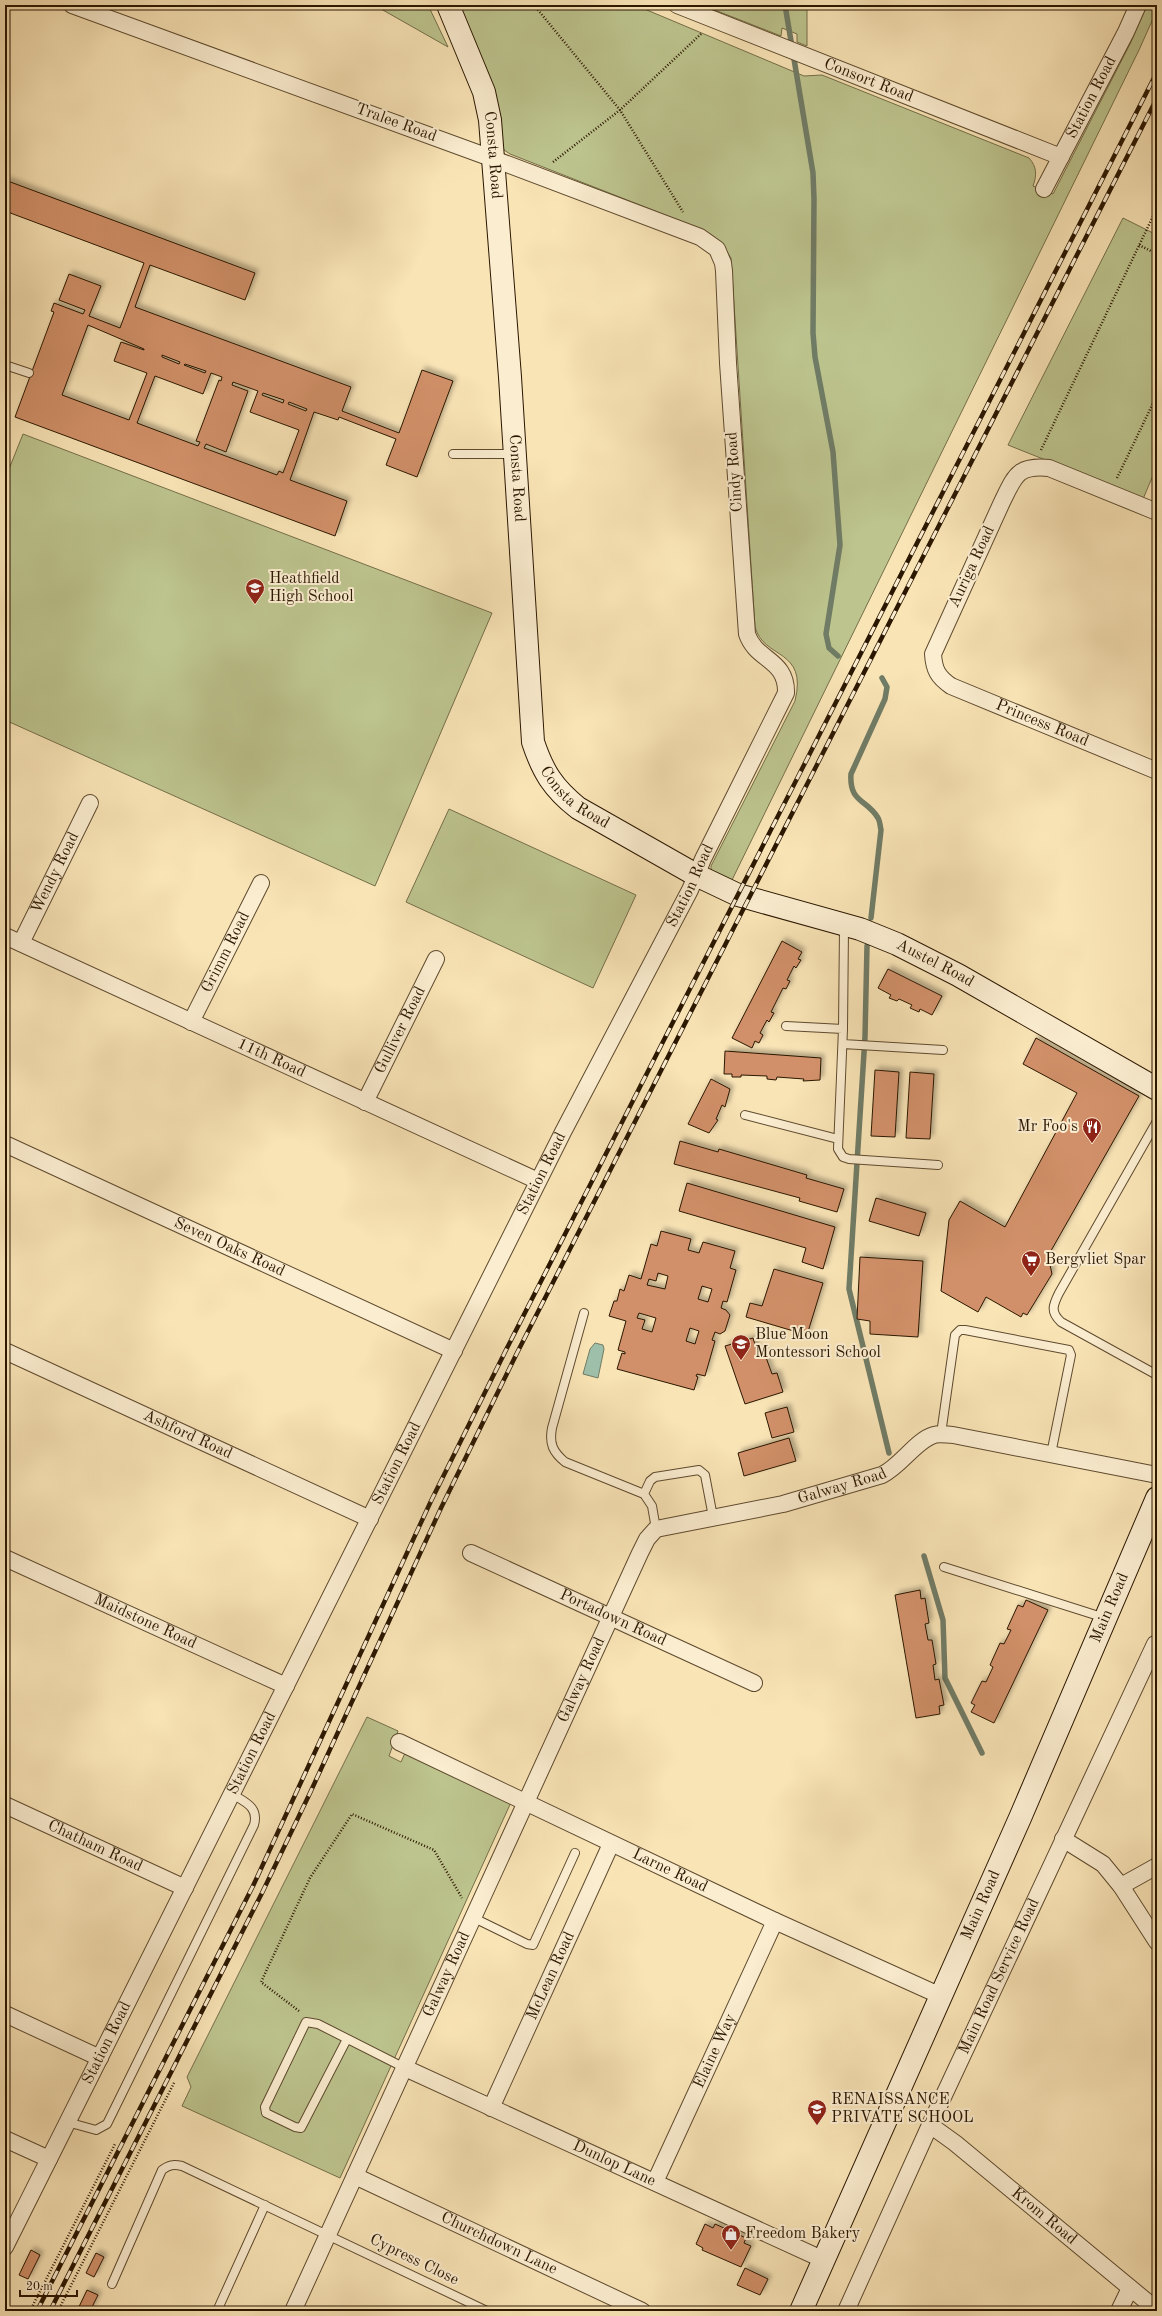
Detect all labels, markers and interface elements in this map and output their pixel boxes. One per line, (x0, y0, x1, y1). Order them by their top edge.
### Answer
street label: Station Road (1064, 54, 1120, 141)
street label: Consort Road (822, 56, 915, 106)
street label: Tralee Road (353, 101, 439, 145)
street label: Consta Road (480, 110, 504, 200)
street label: Cindy Road (724, 431, 746, 513)
street label: Consta Road (506, 434, 527, 523)
street label: Auriga Road (946, 524, 998, 610)
place label: Heathfield High School (269, 571, 354, 605)
school or university icon: Heathfield High School (244, 577, 266, 605)
street label: Princess Road (993, 697, 1091, 750)
street label: Consta Road (536, 764, 612, 832)
street label: Wendy Road (29, 830, 82, 916)
street label: Station Road (664, 842, 717, 930)
street label: Grimm Road (199, 909, 253, 995)
street label: Austel Road (893, 937, 977, 990)
street label: Gulliver Road (372, 984, 429, 1076)
street label: 11th Road (235, 1036, 308, 1081)
restaurant icon: Mr Foo's (1081, 1116, 1103, 1144)
place label: Mr Foo's (1017, 1119, 1078, 1135)
street label: Station Road (515, 1130, 569, 1218)
street label: Seven Oaks Road (171, 1215, 287, 1280)
supermarket icon: Bergvliet Spar (1020, 1249, 1042, 1277)
place label: Bergvliet Spar (1045, 1252, 1146, 1268)
place label: Blue Moon Montessori School (755, 1327, 881, 1361)
school or university icon: Blue Moon Montessori School (730, 1333, 752, 1361)
street label: Ashford Road (141, 1408, 235, 1462)
street label: Station Road (370, 1420, 424, 1507)
street label: Galway Road (796, 1466, 890, 1507)
street label: Main Road (1088, 1571, 1132, 1645)
street label: Portadown Road (557, 1587, 669, 1649)
street label: Maidstone Road (91, 1592, 199, 1652)
street label: Galway Road (555, 1635, 608, 1725)
street label: Station Road (225, 1709, 279, 1797)
street label: Chatham Road (45, 1818, 145, 1875)
street label: Larne Road (630, 1846, 710, 1896)
street label: Main Road (959, 1868, 1004, 1943)
street label: Main Road Service Road (956, 1896, 1043, 2057)
street label: Galway Road (421, 1929, 473, 2020)
street label: McLean Road (524, 1929, 578, 2023)
street label: Station Road (80, 1999, 134, 2087)
street label: Elaine Way (691, 2011, 739, 2091)
place label: RENAISSANCE PRIVATE SCHOOL (831, 2092, 974, 2126)
school or university icon: RENAISSANCE PRIVATE SCHOOL (806, 2098, 828, 2126)
street label: Dunlop Lane (570, 2138, 658, 2190)
street label: Krom Road (1008, 2185, 1080, 2248)
street label: Churchdown Lane (438, 2210, 560, 2278)
shop icon: Freedom Bakery (720, 2223, 742, 2251)
place label: Freedom Bakery (745, 2226, 861, 2242)
street label: Cypress Close (367, 2232, 461, 2288)
scale bar (20, 2272, 77, 2298)
text: 20 m (26, 2281, 53, 2293)

